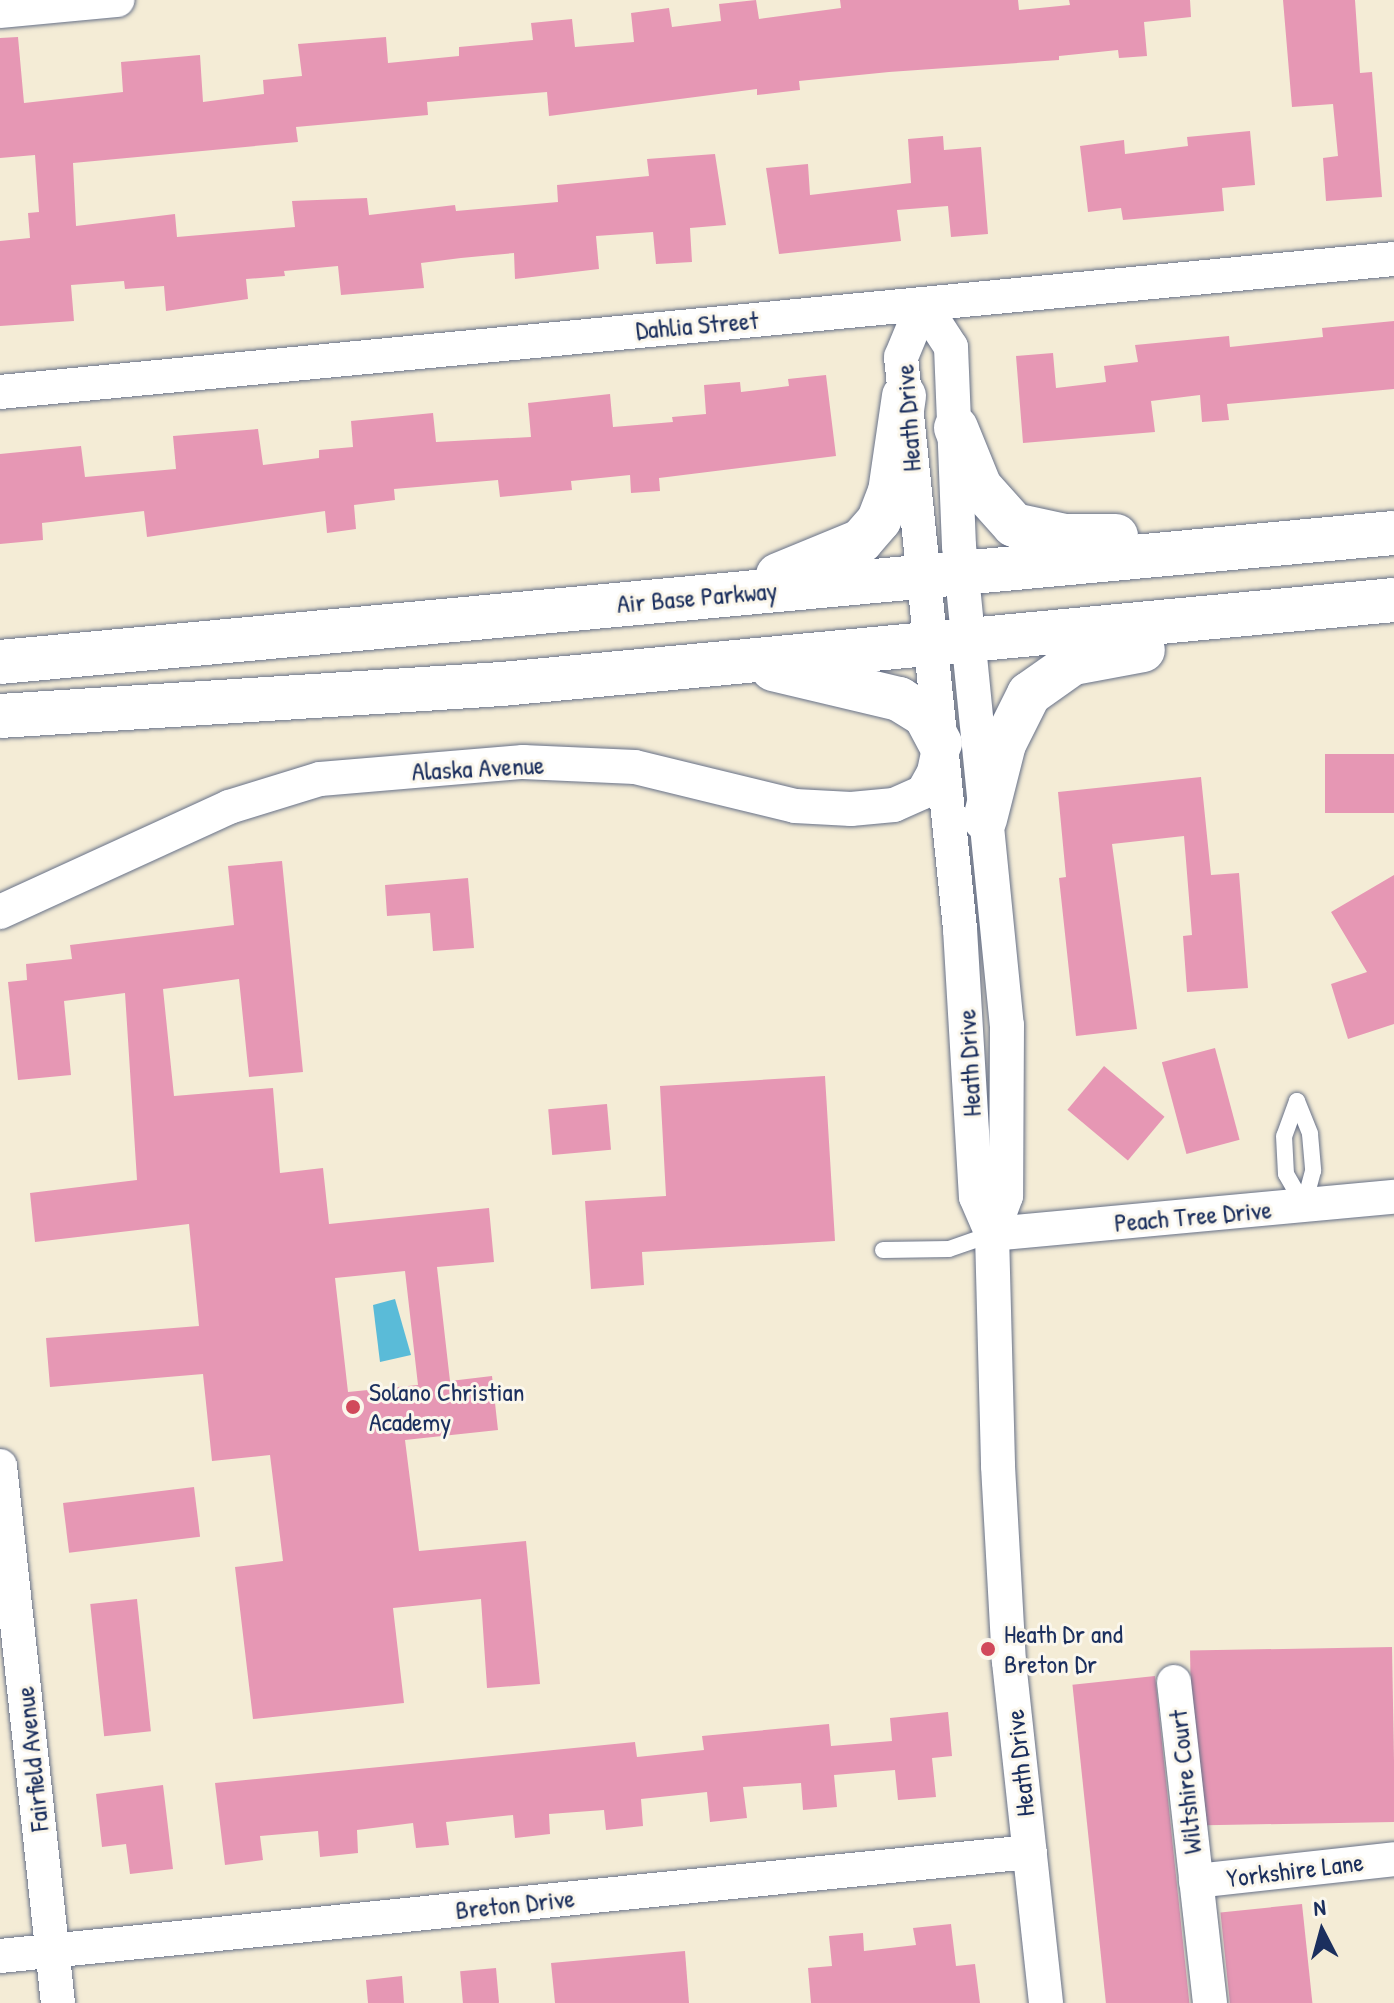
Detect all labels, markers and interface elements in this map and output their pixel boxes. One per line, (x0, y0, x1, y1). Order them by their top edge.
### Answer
street label: Dahlia Street (634, 304, 760, 346)
street label: Heath Drive (889, 363, 927, 473)
street label: Air Base Parkway (615, 574, 779, 620)
street label: Alaska Avenue (411, 749, 545, 787)
street label: Heath Drive (951, 1009, 987, 1117)
street label: Peach Tree Drive (1113, 1194, 1273, 1238)
place label: Solano Christian Academy (369, 1376, 524, 1438)
marker: Solano Christian Academy (344, 1398, 362, 1416)
place label: Heath Dr and Breton Dr (1004, 1618, 1123, 1680)
marker: Heath Dr and Breton Dr (979, 1640, 997, 1658)
street label: Fairfield Avenue (9, 1685, 55, 1833)
street label: Heath Drive (999, 1708, 1041, 1818)
street label: Wiltshire Court (1162, 1708, 1208, 1856)
street label: Yorkshire Lane (1225, 1846, 1365, 1894)
street label: Breton Drive (454, 1882, 576, 1926)
north arrow (1282, 1891, 1362, 1971)
text: N (1312, 1892, 1327, 1923)

